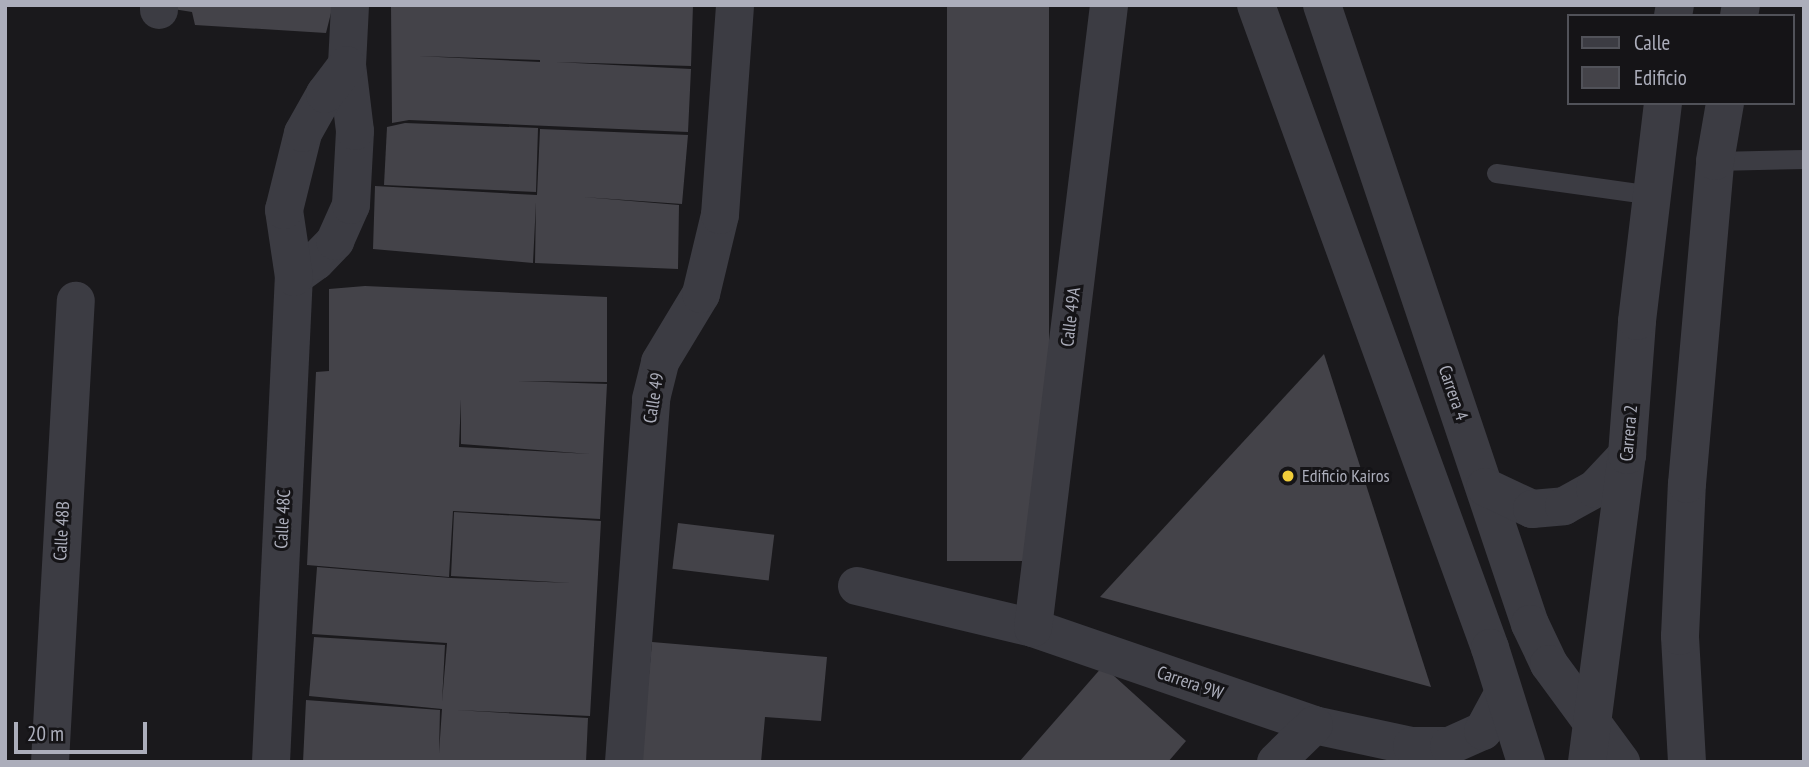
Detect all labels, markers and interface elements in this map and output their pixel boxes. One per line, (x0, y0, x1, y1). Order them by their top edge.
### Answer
legend (1568, 14, 1795, 105)
text: Calle (1634, 29, 1670, 56)
text: Edificio (1634, 64, 1687, 91)
street label: Calle 49A (1057, 286, 1085, 348)
street label: Carrera 4 (1434, 363, 1472, 423)
street label: Calle 49 (639, 371, 669, 425)
street label: Carrera 2 (1616, 404, 1642, 462)
place label: Edificio Kairos (1302, 465, 1390, 487)
marker: Edificio Kairos (1280, 468, 1296, 484)
street label: Calle 48C (271, 489, 295, 549)
street label: Calle 48B (50, 501, 74, 561)
street label: Carrera 9W (1154, 662, 1226, 704)
scale bar (18, 708, 150, 752)
text: 20 m (27, 720, 64, 747)

